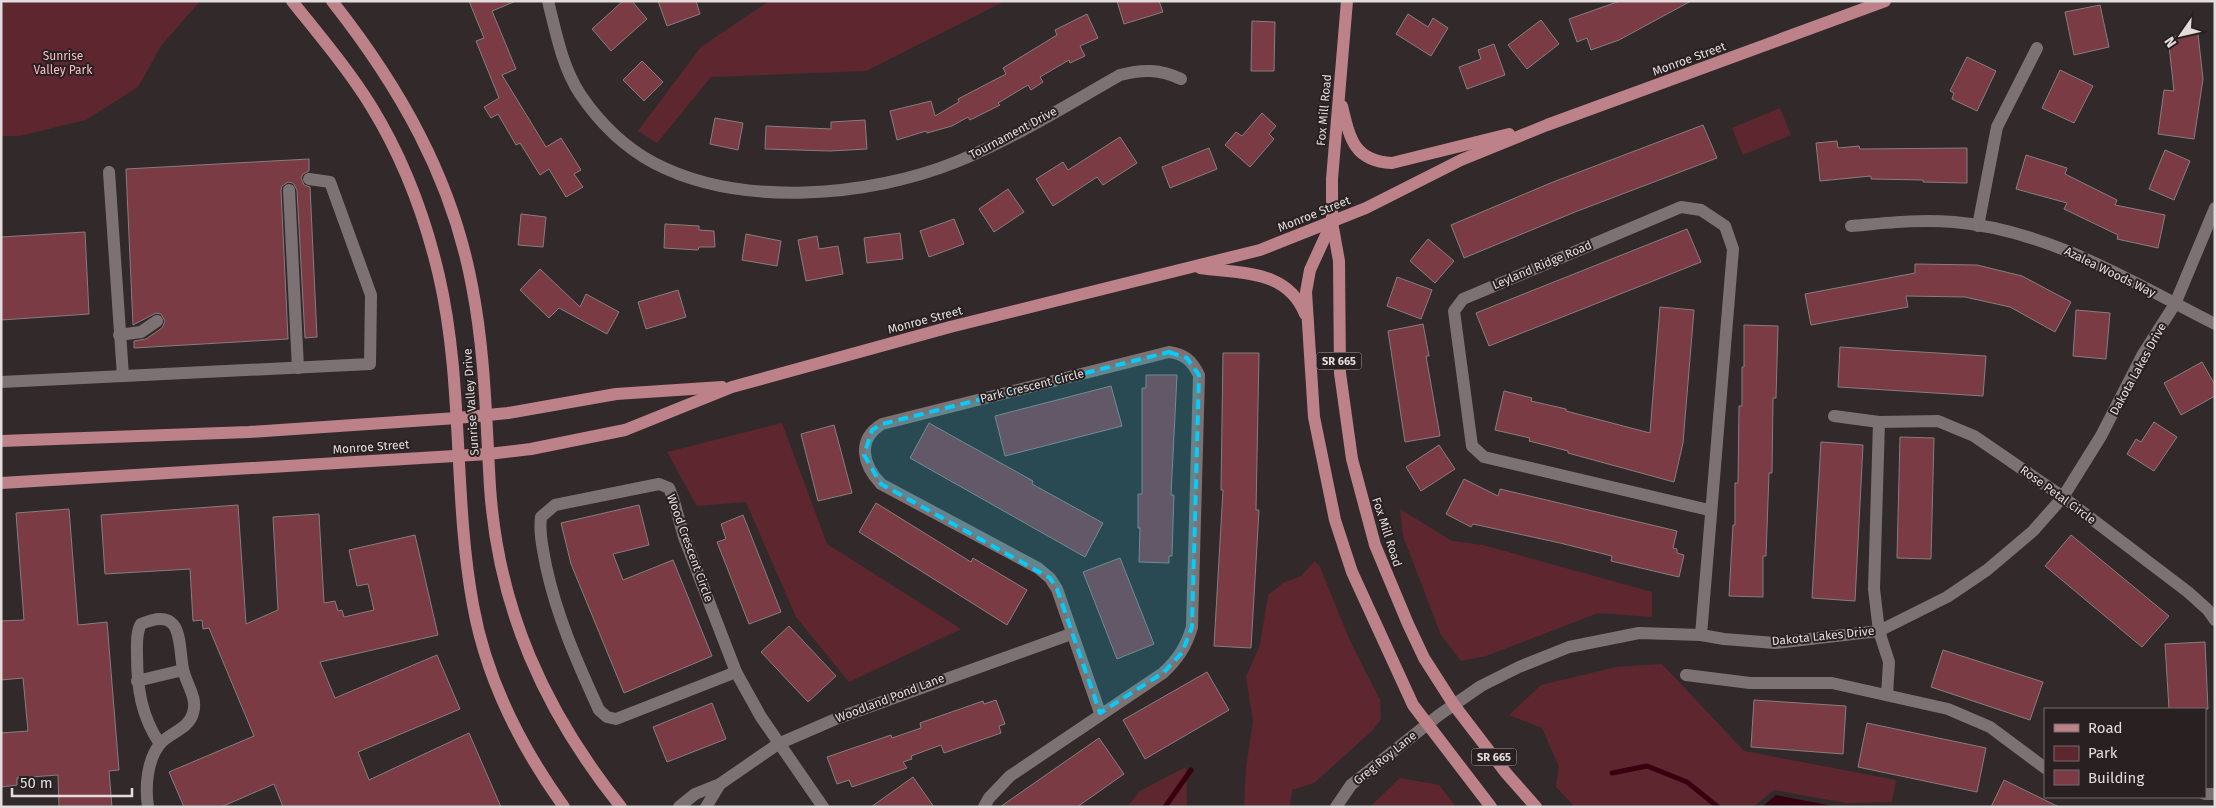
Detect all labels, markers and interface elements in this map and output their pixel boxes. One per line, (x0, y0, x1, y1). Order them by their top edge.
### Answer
north arrow (2156, 10, 2206, 60)
text: N (2161, 33, 2180, 51)
street label: Monroe Street (1650, 39, 1728, 79)
park label: Sunrise Valley Park (34, 49, 93, 77)
street label: Fox Mill Road (1314, 74, 1334, 146)
street label: Tournament Drive (967, 104, 1059, 162)
street label: Monroe Street (1276, 193, 1353, 235)
street label: Leyland Ridge Road (1490, 238, 1594, 292)
street label: Azalea Woods Way (2062, 244, 2158, 300)
street label: Monroe Street (886, 303, 965, 337)
street label: Dakota Lakes Drive (2107, 321, 2169, 417)
street label: Sunrise Valley Drive (460, 348, 482, 456)
road number: SR 665 (1316, 352, 1362, 370)
street label: Park Crescent Circle (979, 366, 1085, 406)
street label: Monroe Street (332, 437, 411, 457)
street label: Rose Petal Circle (2017, 463, 2099, 527)
street label: Wood Crescent Circle (664, 492, 716, 604)
street label: Fox Mill Road (1369, 496, 1405, 568)
street label: Dakota Lakes Drive (1771, 624, 1875, 648)
street label: Woodland Pond Lane (834, 671, 946, 725)
legend (2044, 708, 2206, 798)
text: Road (2088, 719, 2123, 737)
street label: Greg Roy Lane (1351, 728, 1419, 788)
text: Park (2088, 744, 2118, 762)
road number: SR 665 (1472, 749, 1516, 766)
scale bar (12, 766, 132, 798)
text: Building (2088, 769, 2144, 787)
text: 50 m (20, 774, 53, 792)

